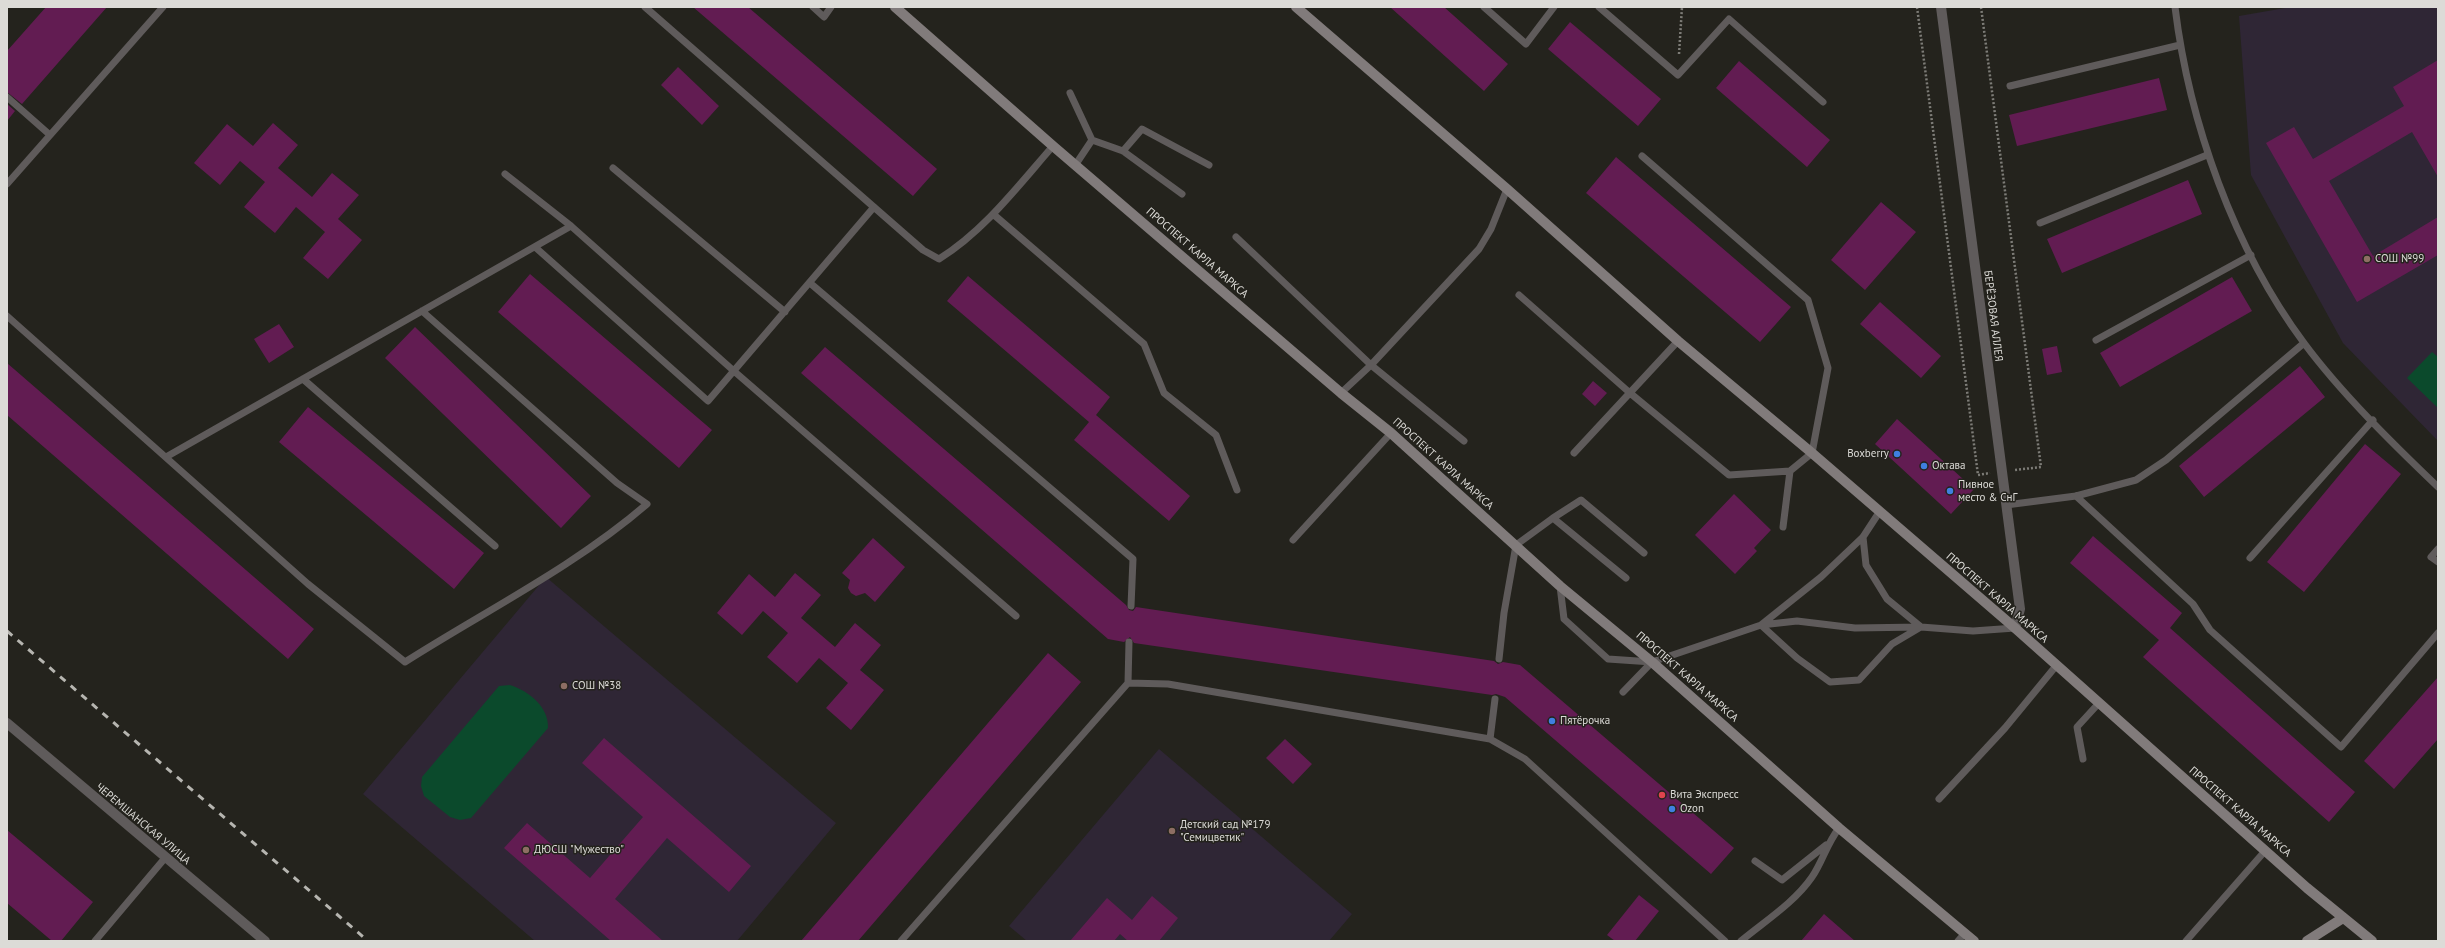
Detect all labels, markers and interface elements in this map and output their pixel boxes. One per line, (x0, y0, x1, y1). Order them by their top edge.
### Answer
street label: ПРОСПЕКТ КАРЛА МАРКСА (1143, 205, 1251, 301)
place label: СОШ №99 (2375, 252, 2424, 266)
marker: СОШ №99 (2362, 254, 2372, 264)
street label: БЕРЁЗОВАЯ АЛЛЕЯ (1981, 270, 2005, 362)
street label: ПРОСПЕКТ КАРЛА МАРКСА (1390, 415, 1496, 513)
place label: Boxberry (1847, 447, 1889, 461)
marker: Boxberry (1892, 449, 1902, 459)
place label: Октава (1932, 459, 1966, 473)
marker: Октава (1919, 461, 1929, 471)
place label: Пивное место & СнГ (1958, 478, 2017, 504)
marker: Пивное место & СнГ (1945, 486, 1955, 496)
street label: ПРОСПЕКТ КАРЛА МАРКСА (1943, 550, 2051, 646)
street label: ПРОСПЕКТ КАРЛА МАРКСА (1633, 629, 1741, 725)
place label: СОШ №38 (572, 679, 621, 693)
marker: СОШ №38 (559, 681, 569, 691)
place label: Пятёрочка (1560, 714, 1610, 728)
marker: Пятёрочка (1547, 716, 1557, 726)
street label: ПРОСПЕКТ КАРЛА МАРКСА (2186, 764, 2294, 860)
street label: ЧЕРЕМШАНСКАЯ УЛИЦА (93, 781, 193, 867)
place label: Вита Экспресс (1670, 788, 1739, 802)
marker: Вита Экспресс (1657, 790, 1667, 800)
place label: Ozon (1680, 802, 1704, 816)
marker: Ozon (1667, 804, 1677, 814)
place label: Детский сад №179 "Семицветик" (1180, 818, 1271, 844)
marker: Детский сад №179 "Семицветик" (1167, 826, 1177, 836)
place label: ДЮСШ "Мужество" (534, 843, 624, 857)
marker: ДЮСШ "Мужество" (521, 845, 531, 855)

